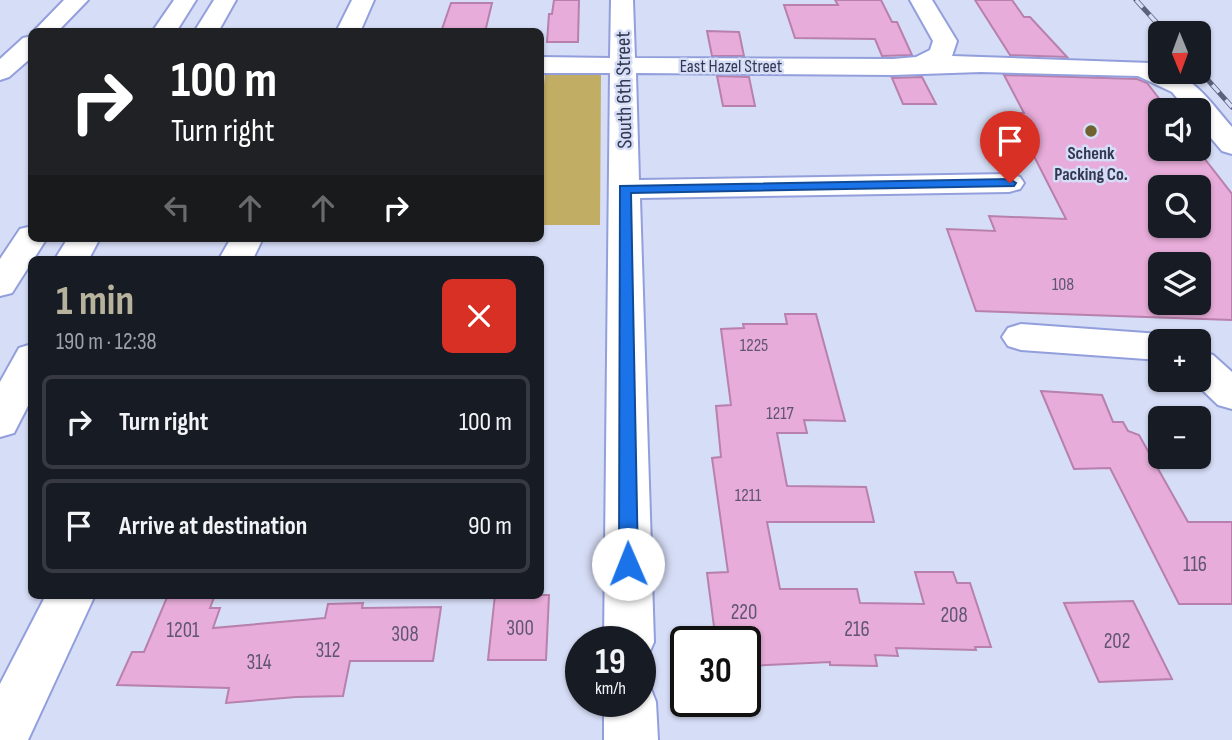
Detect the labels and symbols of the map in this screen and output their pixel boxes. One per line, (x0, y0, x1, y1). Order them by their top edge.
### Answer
north arrow (1148, 21, 1211, 84)
street label: South 6th Street (610, 31, 638, 149)
street label: East Hazel Street (680, 56, 783, 77)
pin (980, 111, 1040, 183)
marker: Schenk Packing Co. (1083, 123, 1099, 139)
place label: Schenk Packing Co. (1054, 143, 1128, 185)
house number: 108 (1052, 274, 1074, 295)
house number: 1225 (740, 335, 768, 356)
house number: 1217 (766, 403, 795, 424)
house number: 1211 (735, 485, 762, 506)
position arrow (591, 527, 665, 601)
house number: 116 (1183, 552, 1207, 577)
house number: 220 (731, 600, 757, 625)
house number: 208 (940, 603, 968, 628)
house number: 300 (506, 616, 534, 641)
house number: 216 (844, 617, 870, 642)
house number: 1201 (167, 618, 200, 643)
house number: 308 (391, 622, 419, 647)
speed limit sign: 30 (670, 626, 761, 717)
house number: 202 (1104, 629, 1130, 654)
house number: 312 (315, 638, 341, 663)
house number: 314 (247, 650, 272, 675)

